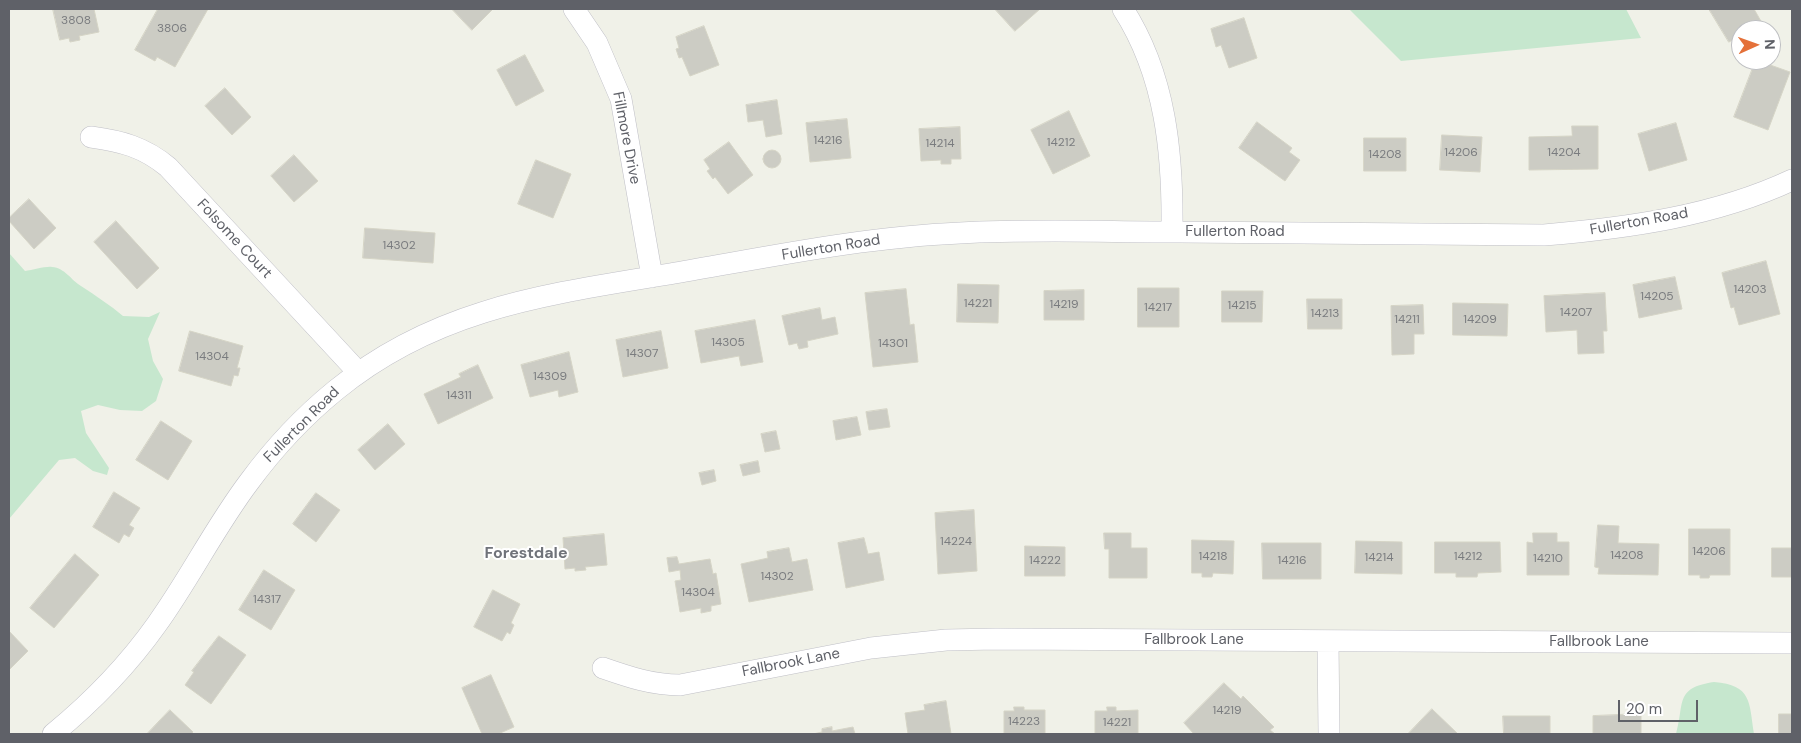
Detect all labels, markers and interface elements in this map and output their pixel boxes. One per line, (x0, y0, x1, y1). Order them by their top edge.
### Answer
house number: 3808 (61, 14, 91, 28)
north arrow (1731, 20, 1781, 70)
house number: 3806 (157, 22, 187, 36)
text: N (1761, 39, 1779, 50)
street label: Fillmore Drive (608, 90, 644, 186)
house number: 14216 (813, 134, 843, 148)
house number: 14212 (1047, 136, 1075, 150)
house number: 14214 (926, 137, 954, 151)
house number: 14206 (1444, 146, 1478, 160)
house number: 14204 (1547, 146, 1581, 160)
house number: 14208 (1368, 148, 1402, 162)
street label: Folsome Court (193, 196, 275, 282)
street label: Fullerton Road (1588, 205, 1690, 239)
street label: Fullerton Road (1185, 223, 1285, 241)
street label: Fullerton Road (780, 231, 882, 265)
house number: 14302 (382, 239, 416, 253)
house number: 14203 (1733, 283, 1767, 297)
house number: 14205 (1640, 290, 1674, 304)
house number: 14221 (964, 297, 992, 311)
house number: 14219 (1049, 298, 1079, 312)
house number: 14215 (1227, 299, 1257, 313)
house number: 14217 (1144, 301, 1172, 315)
house number: 14207 (1560, 306, 1592, 320)
house number: 14213 (1311, 307, 1339, 321)
house number: 14211 (1394, 313, 1420, 327)
house number: 14209 (1463, 313, 1497, 327)
house number: 14305 (711, 336, 745, 350)
house number: 14301 (878, 337, 908, 351)
house number: 14307 (626, 347, 658, 361)
house number: 14304 (195, 350, 229, 364)
house number: 14309 (533, 370, 567, 384)
street label: Fullerton Road (260, 383, 344, 467)
house number: 14311 (446, 389, 472, 403)
house number: 14224 (940, 535, 972, 549)
district label: Forestdale (484, 544, 568, 564)
house number: 14206 (1692, 545, 1726, 559)
house number: 14208 (1610, 549, 1644, 563)
house number: 14218 (1199, 550, 1227, 564)
house number: 14212 (1454, 550, 1482, 564)
house number: 14214 (1365, 551, 1393, 565)
house number: 14210 (1533, 552, 1563, 566)
house number: 14222 (1029, 554, 1061, 568)
house number: 14216 (1277, 554, 1307, 568)
house number: 14302 (760, 570, 794, 584)
house number: 14304 (681, 586, 715, 600)
house number: 14317 (253, 593, 281, 607)
street label: Fallbrook Lane (1144, 631, 1244, 649)
street label: Fallbrook Lane (1549, 633, 1649, 651)
street label: Fallbrook Lane (740, 645, 842, 681)
scale bar (1621, 690, 1701, 722)
text: 20 m (1626, 699, 1662, 719)
house number: 14219 (1212, 704, 1242, 718)
house number: 14223 (1008, 715, 1040, 729)
house number: 14221 (1103, 716, 1131, 730)

